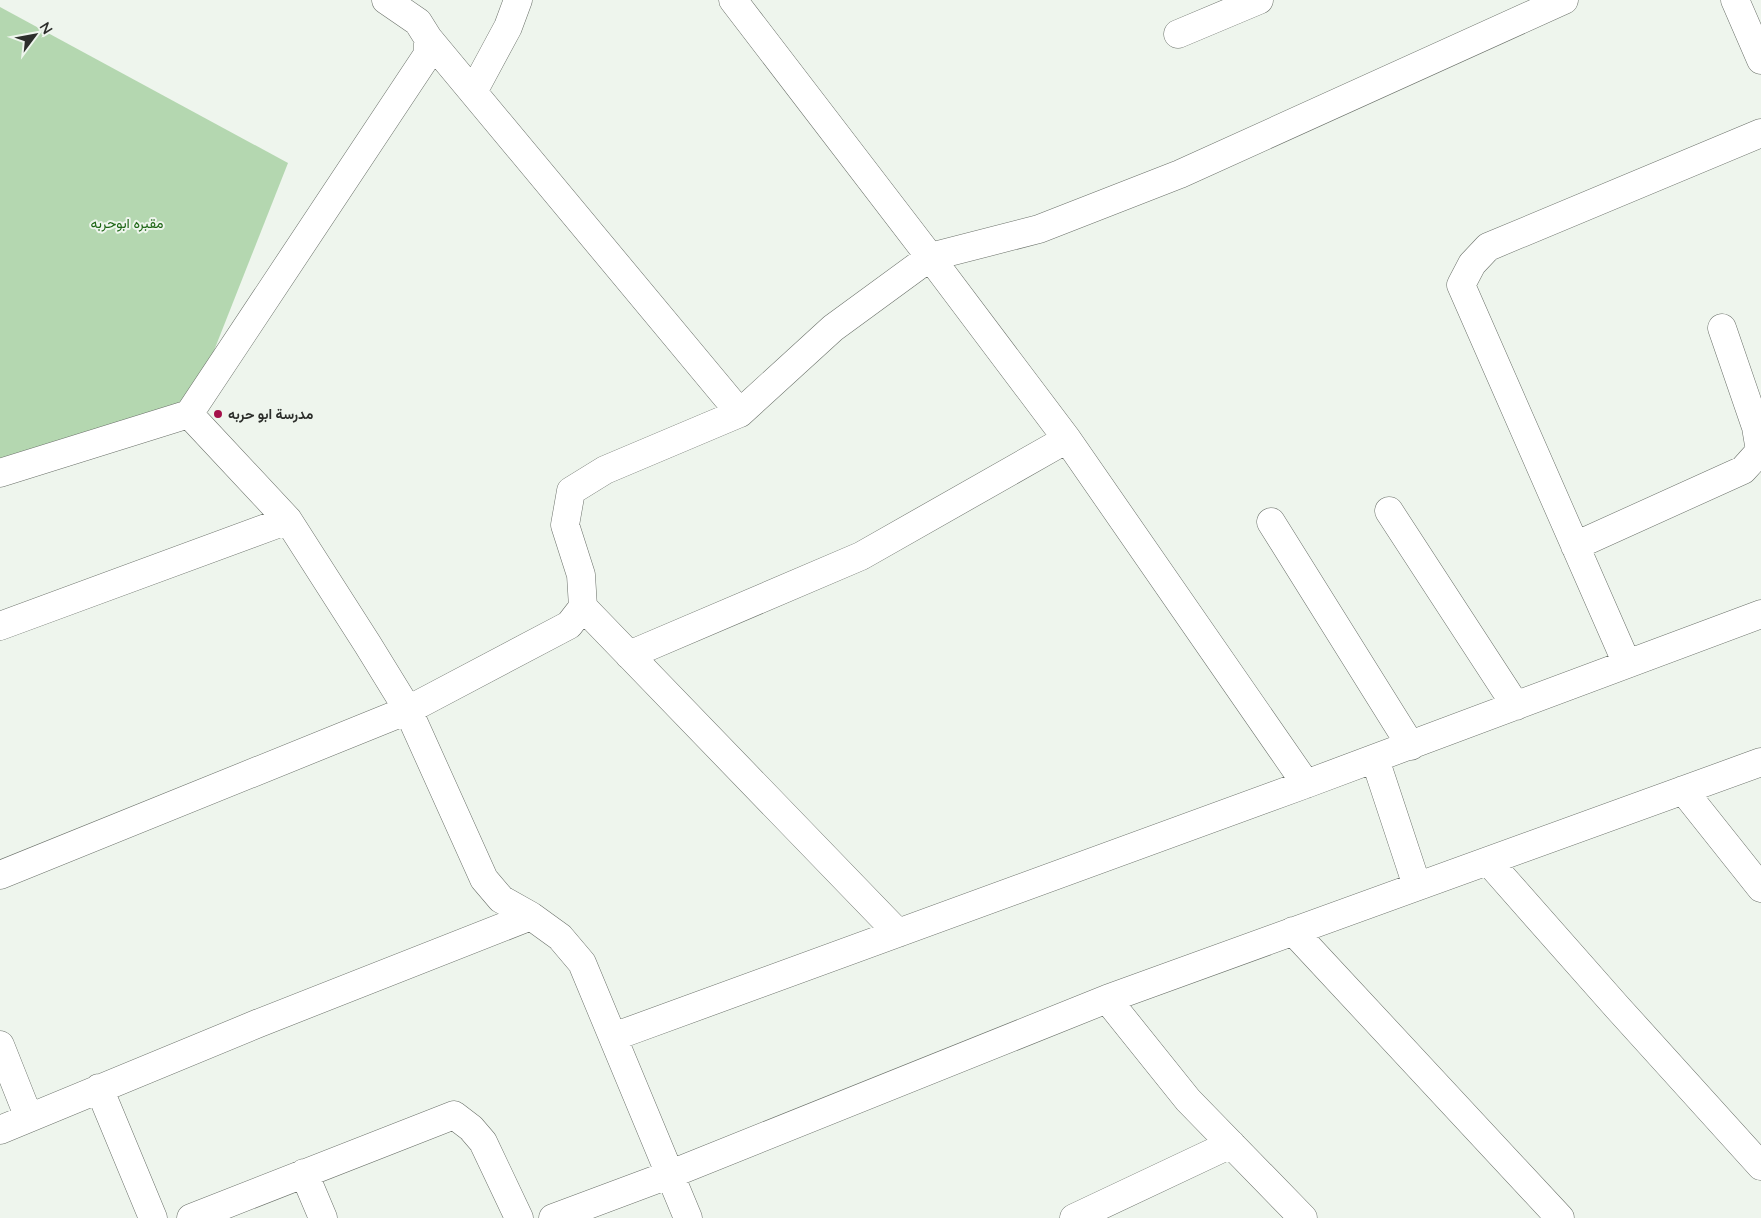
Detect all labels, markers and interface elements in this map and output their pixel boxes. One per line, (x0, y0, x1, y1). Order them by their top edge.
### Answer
north arrow (10, 10, 60, 60)
text: N (36, 19, 57, 37)
park label: مقبره ابوحربه (90, 214, 164, 232)
place label: مدرسة ابو حربه (228, 405, 314, 423)
marker: مدرسة ابو حربه (212, 408, 224, 420)

